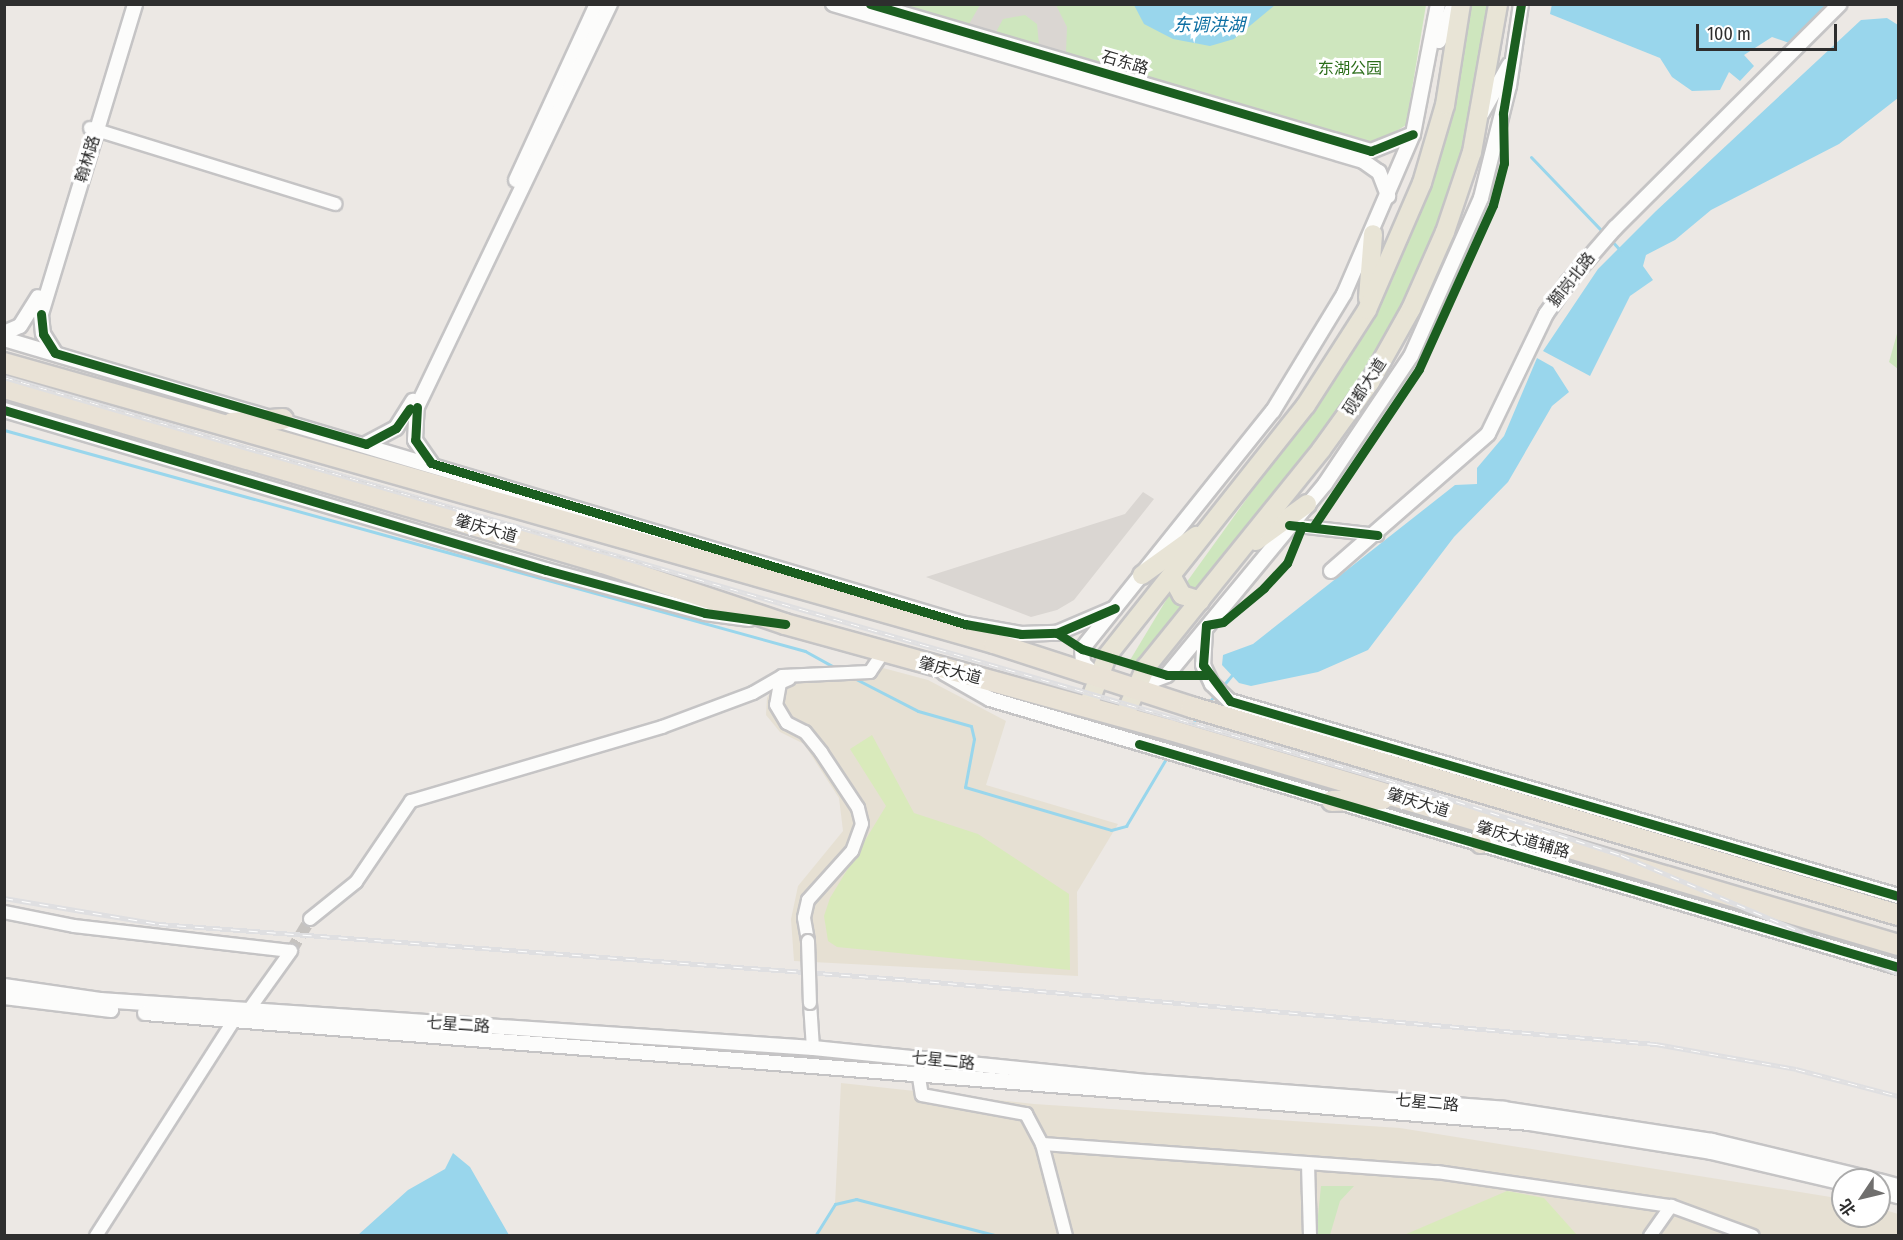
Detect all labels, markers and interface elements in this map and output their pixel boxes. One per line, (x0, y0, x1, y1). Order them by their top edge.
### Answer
scale bar (1699, 12, 1840, 50)
water label: 东调洪湖 (1173, 14, 1245, 36)
text: 100 m (1707, 23, 1751, 45)
street label: 石东路 (1099, 47, 1151, 79)
park label: 东湖公园 (1318, 59, 1382, 79)
street label: 翰林路 (72, 133, 104, 185)
street label: 獅岗北路 (1545, 249, 1599, 311)
street label: 砚都大道 (1340, 355, 1390, 419)
street label: 肇庆大道 (453, 511, 519, 547)
street label: 肇庆大道 (917, 653, 983, 689)
street label: 肇庆大道 (1385, 784, 1451, 822)
street label: 肇庆大道辅路 (1474, 818, 1572, 862)
street label: 七星二路 (425, 1013, 491, 1037)
street label: 七星二路 (910, 1048, 976, 1074)
street label: 七星二路 (1394, 1091, 1460, 1115)
north arrow (1831, 1168, 1891, 1228)
text: 北 (1835, 1195, 1860, 1219)

